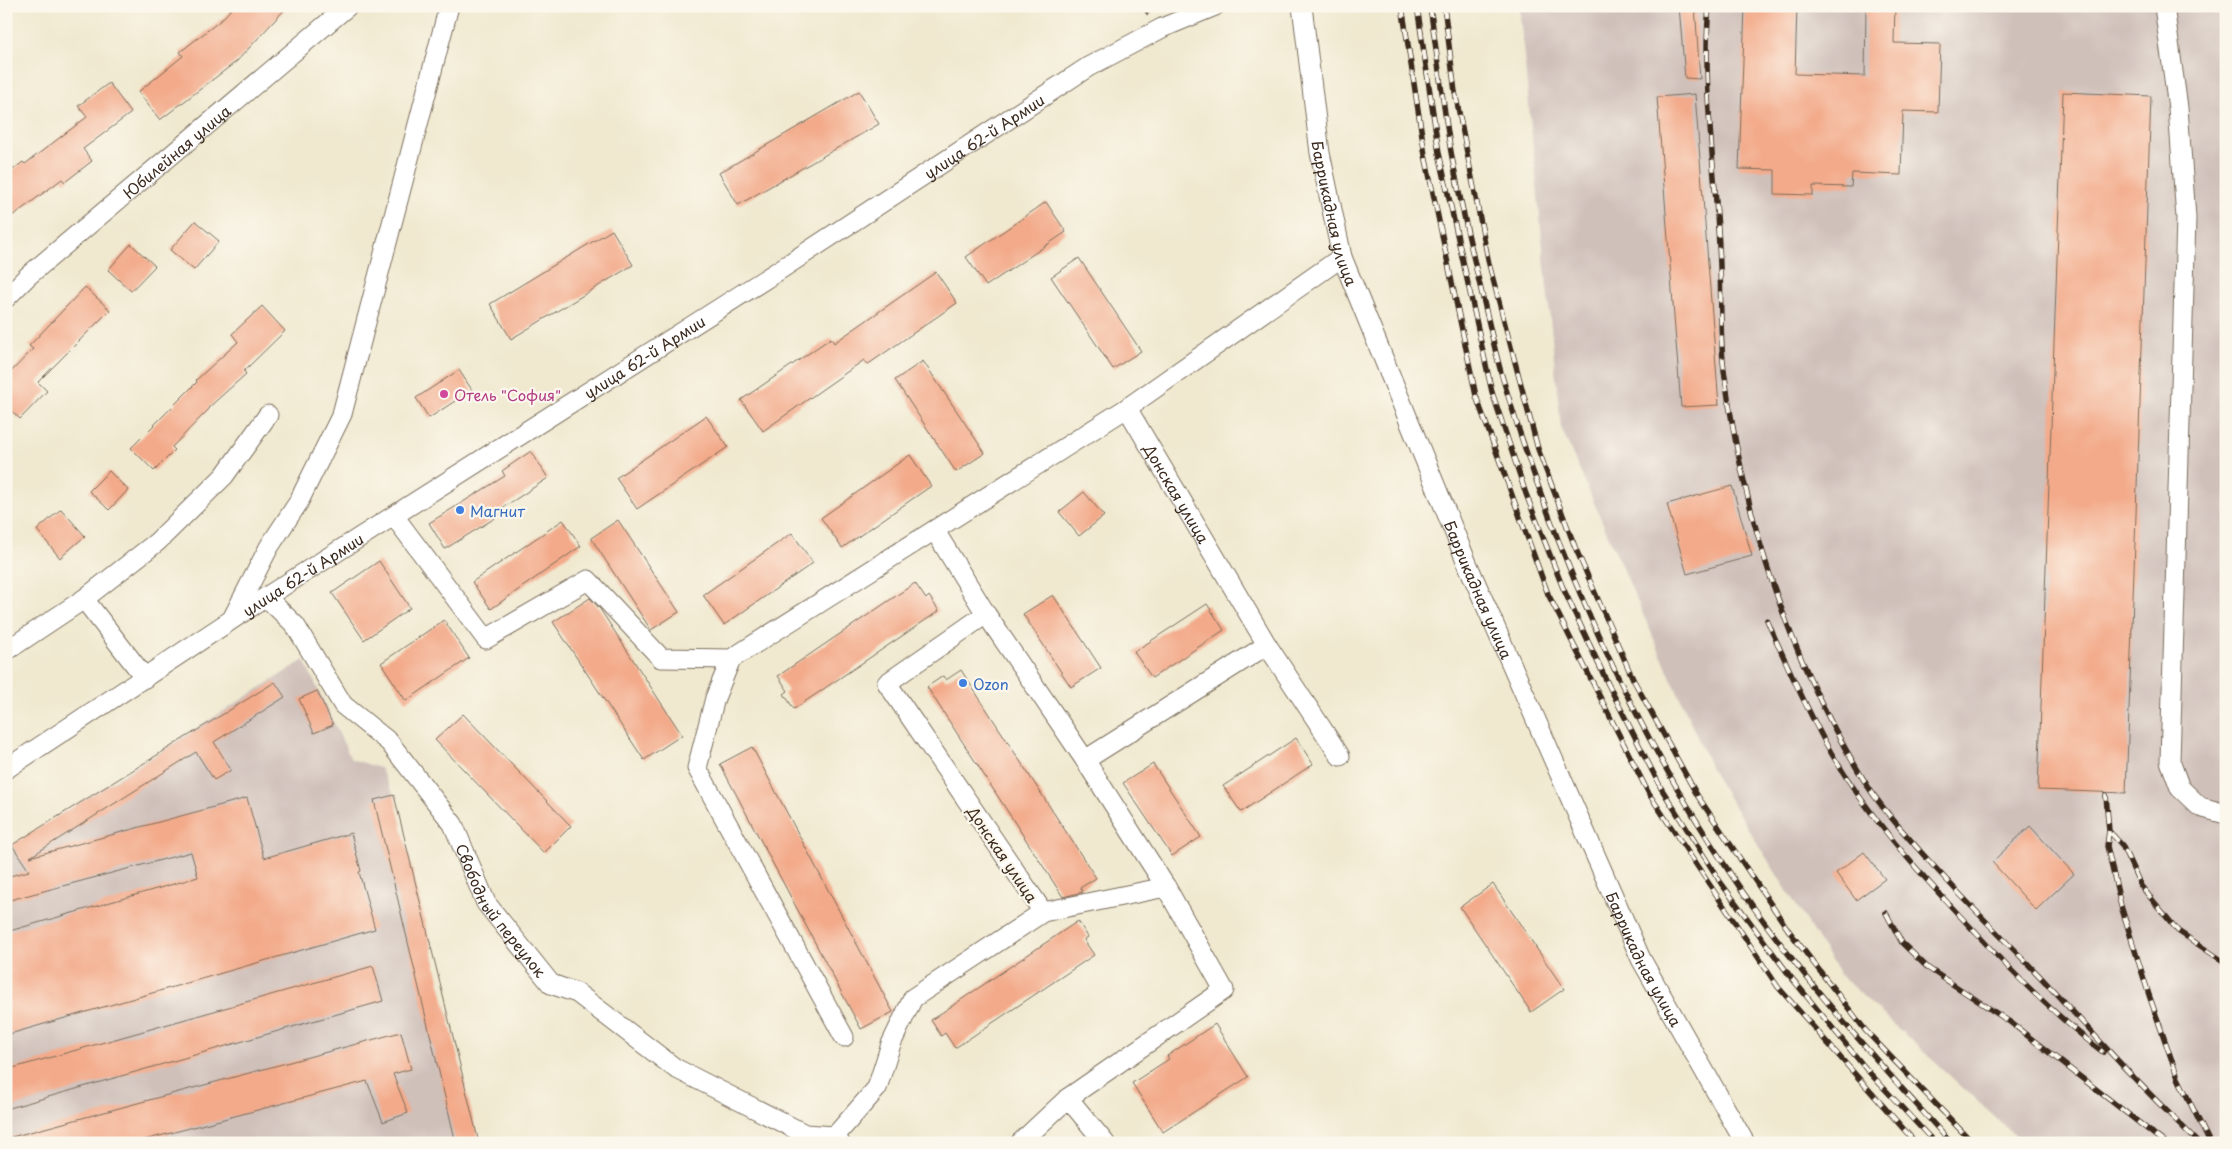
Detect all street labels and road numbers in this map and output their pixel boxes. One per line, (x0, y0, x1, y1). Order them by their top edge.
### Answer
street label: улица 62-й Армии (919, 88, 1049, 184)
street label: Юбилейная улица (117, 98, 236, 203)
street label: Баррикадная улица (1307, 139, 1364, 289)
street label: улица 62-й Армии (579, 309, 709, 404)
street label: Донская улица (1138, 438, 1216, 548)
street label: Баррикадная улица (1439, 517, 1519, 663)
street label: улица 62-й Армии (237, 526, 368, 621)
street label: Донская улица (962, 800, 1044, 907)
street label: Свободный переулок (451, 840, 552, 982)
street label: Баррикадная улица (1601, 888, 1689, 1031)

